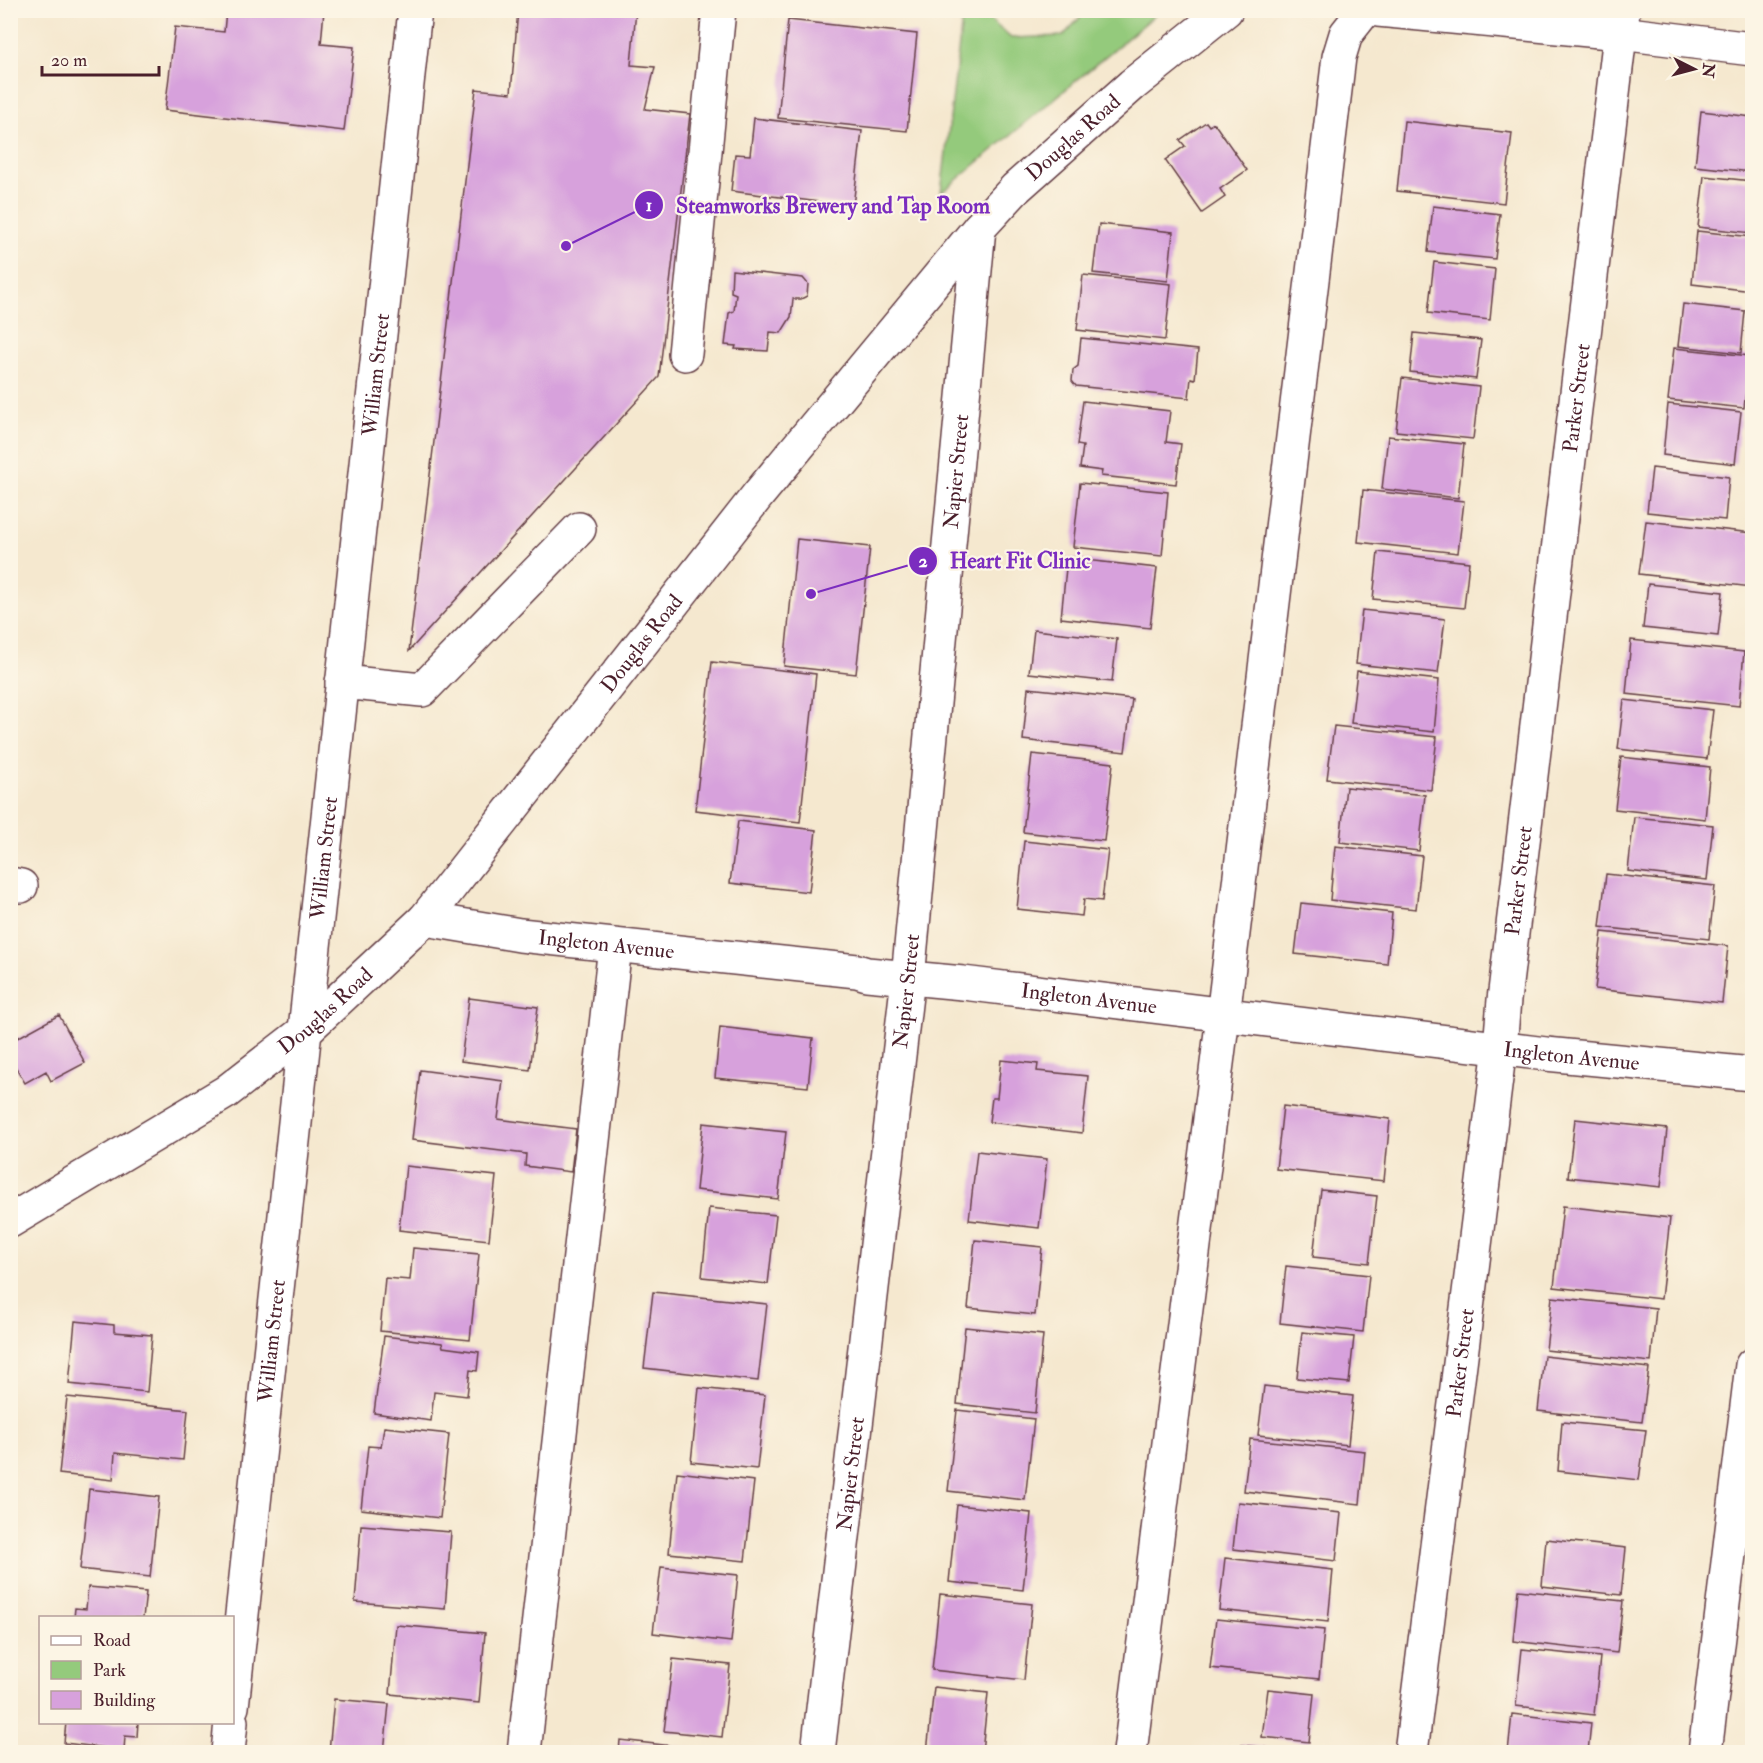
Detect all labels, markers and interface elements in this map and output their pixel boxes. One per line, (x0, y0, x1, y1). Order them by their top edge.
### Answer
scale bar (42, 39, 159, 77)
north arrow (1664, 39, 1724, 99)
text: 20 m (51, 49, 87, 72)
text: N (1697, 61, 1719, 79)
street label: Douglas Road (1020, 88, 1127, 187)
callout: Steamworks Brewery and Tap Room (634, 185, 1002, 225)
text: Steamworks Brewery and Tap Room (676, 192, 991, 221)
text: 1 (646, 194, 652, 217)
street label: William Street (356, 312, 396, 438)
street label: Parker Street (1556, 342, 1596, 454)
street label: Napier Street (937, 413, 975, 530)
callout: Heart Fit Clinic (908, 541, 1102, 581)
text: Heart Fit Clinic (950, 547, 1090, 575)
text: 2 (918, 550, 928, 573)
street label: Douglas Road (594, 588, 689, 698)
street label: William Street (303, 795, 344, 922)
street label: Parker Street (1498, 824, 1538, 937)
street label: Ingleton Avenue (537, 924, 676, 965)
street label: Napier Street (886, 933, 926, 1050)
street label: Douglas Road (273, 961, 379, 1060)
street label: Ingleton Avenue (1019, 977, 1159, 1020)
street label: Ingleton Avenue (1502, 1035, 1641, 1077)
street label: William Street (251, 1278, 292, 1405)
street label: Parker Street (1440, 1307, 1480, 1419)
street label: Napier Street (830, 1415, 870, 1532)
legend (39, 1616, 234, 1724)
text: Road (93, 1629, 131, 1652)
text: Park (93, 1659, 126, 1682)
text: Building (93, 1689, 156, 1712)

